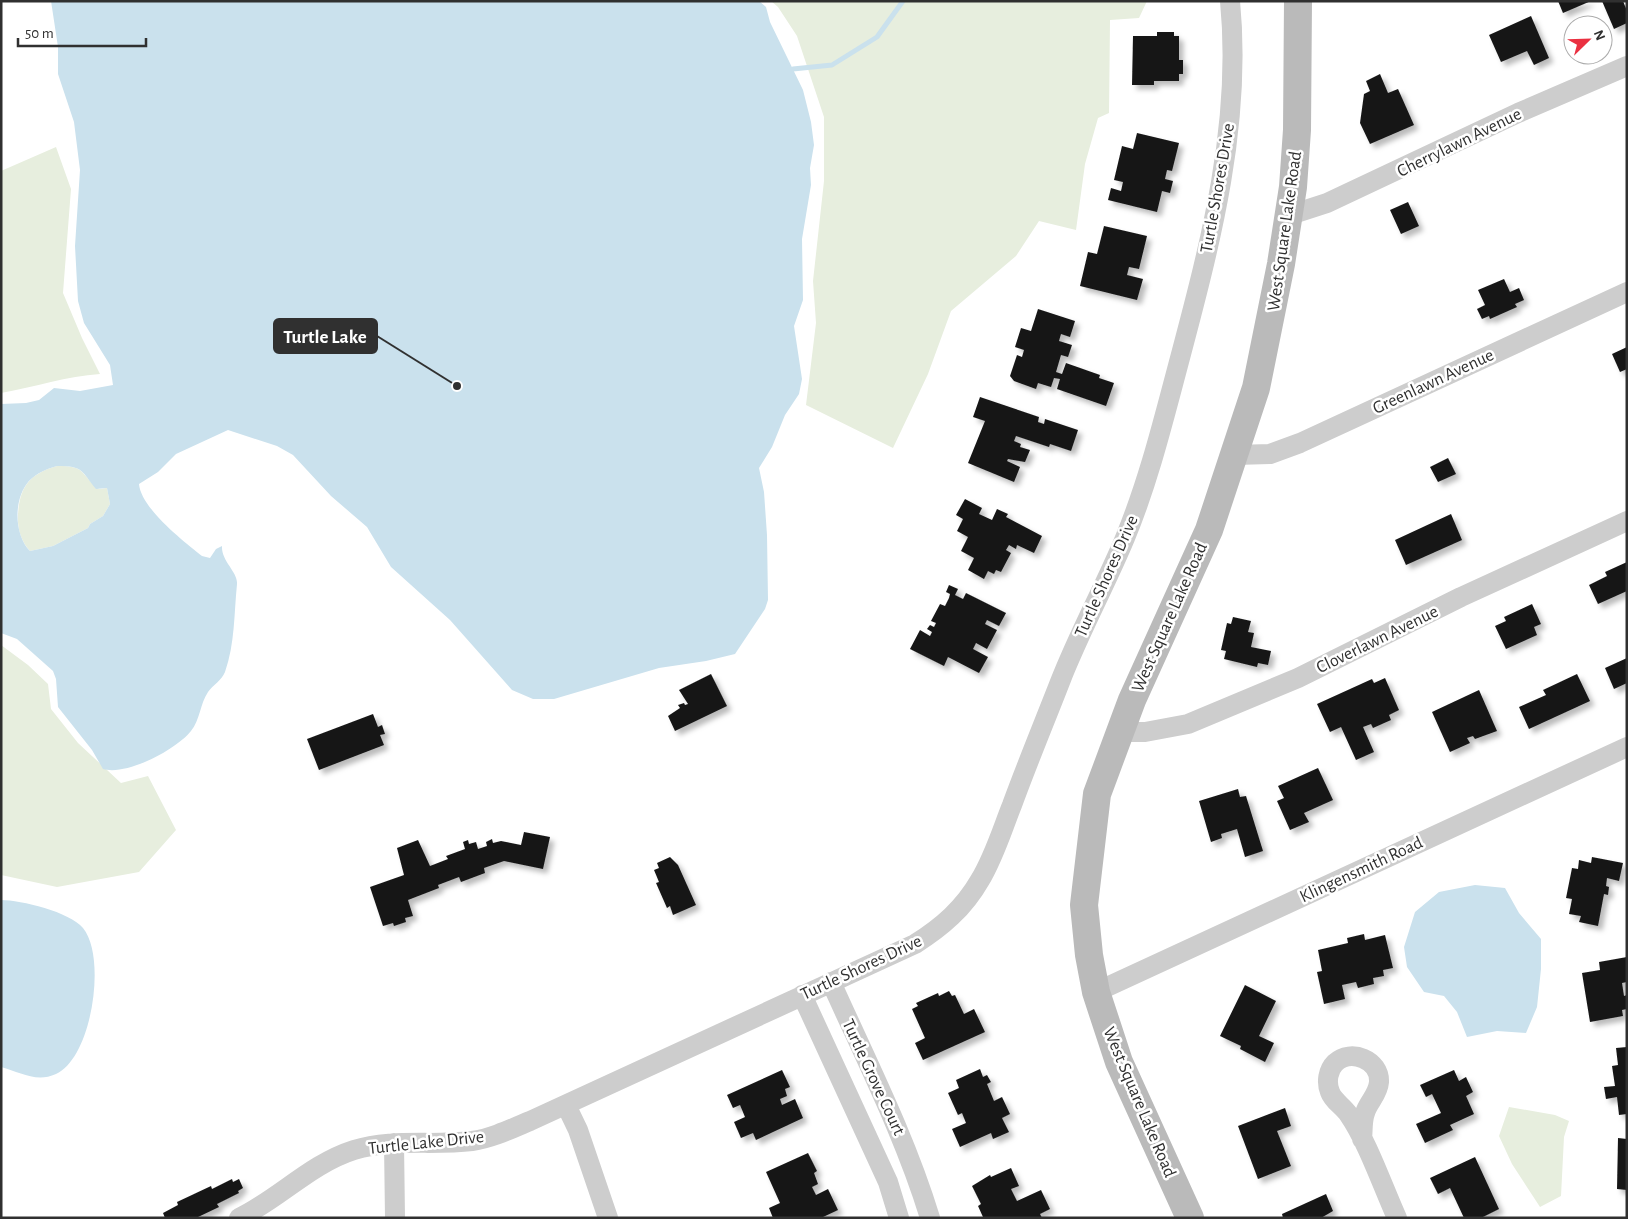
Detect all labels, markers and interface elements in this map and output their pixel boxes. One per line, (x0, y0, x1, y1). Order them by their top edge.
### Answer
scale bar (18, 15, 145, 47)
north arrow (1563, 15, 1613, 65)
text: 50 m (25, 26, 54, 41)
text: N (1591, 28, 1607, 43)
street label: Cherrylawn Avenue (1394, 105, 1524, 181)
street label: Turtle Shores Drive (1198, 122, 1238, 254)
street label: West Square Lake Road (1265, 150, 1305, 312)
callout: Turtle Lake (274, 319, 377, 353)
text: Turtle Lake (283, 328, 367, 347)
street label: Greenlawn Avenue (1370, 346, 1497, 418)
street label: Turtle Shores Drive (1072, 513, 1142, 640)
street label: West Square Lake Road (1129, 540, 1211, 695)
street label: Cloverlawn Avenue (1314, 603, 1441, 677)
street label: Klingensmith Road (1297, 834, 1426, 906)
street label: Turtle Shores Drive (798, 932, 925, 1004)
street label: Turtle Grove Court (838, 1017, 908, 1138)
street label: West Square Lake Road (1099, 1025, 1179, 1180)
street label: Turtle Lake Drive (367, 1128, 485, 1158)

